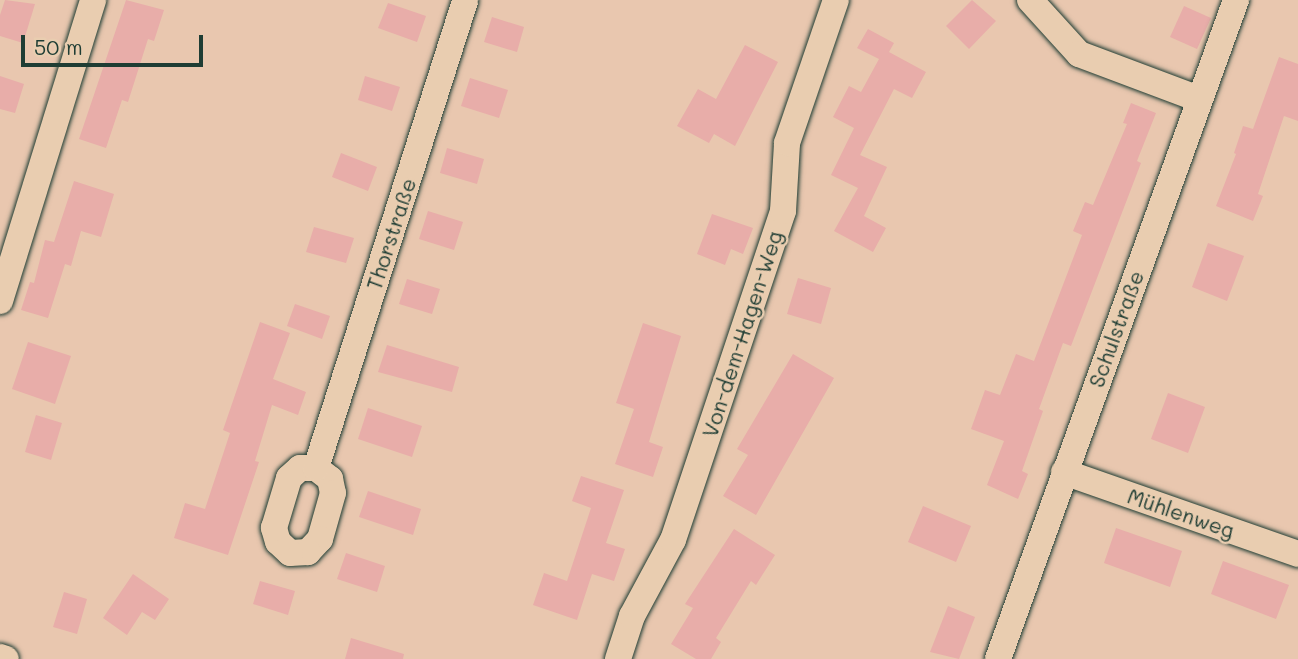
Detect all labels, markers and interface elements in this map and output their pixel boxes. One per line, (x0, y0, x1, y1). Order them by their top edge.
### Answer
scale bar (24, 21, 206, 65)
text: 50 m (34, 33, 83, 60)
street label: Thorstraße (361, 175, 421, 293)
street label: Von-dem-Hagen-Weg (697, 228, 787, 440)
street label: Schulstraße (1083, 267, 1149, 391)
street label: Mühlenweg (1124, 483, 1238, 543)

